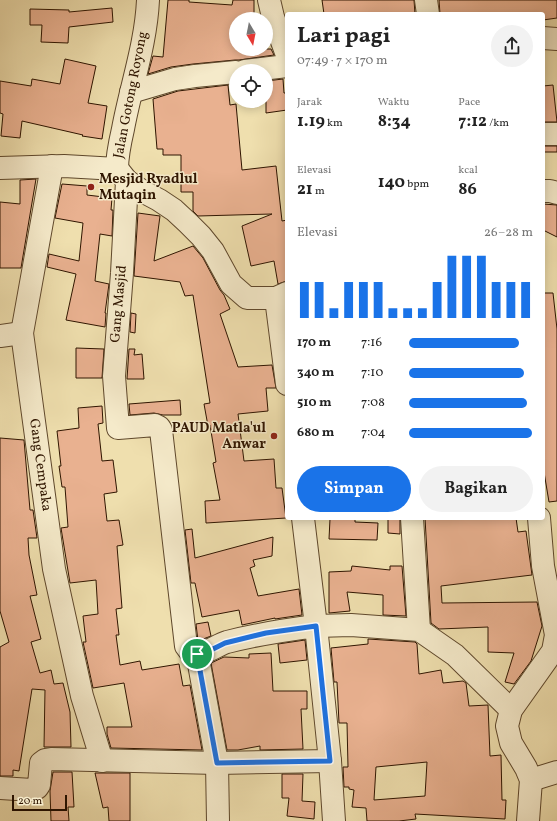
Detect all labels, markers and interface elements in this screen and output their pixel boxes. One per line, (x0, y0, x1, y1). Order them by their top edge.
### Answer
north arrow (229, 12, 273, 56)
map controls (229, 12, 273, 108)
text: Lari pagi (297, 21, 391, 52)
button: share (491, 25, 533, 67)
street label: Jalan Gotong Royong (109, 30, 153, 160)
text: 07:49 · 7 × 170 m (297, 52, 387, 70)
button: locate (229, 64, 273, 108)
text: Jarak (297, 95, 322, 110)
text: Waktu (378, 95, 409, 110)
text: Pace (458, 95, 480, 110)
text: 1.19 (297, 110, 325, 133)
text: 8:34 (378, 110, 411, 133)
text: 7:12 (458, 110, 487, 133)
text: km (325, 116, 343, 131)
text: /km (487, 116, 509, 131)
text: Elevasi (297, 163, 331, 178)
text: kcal (458, 163, 478, 178)
place label: Mesjid Ryadlul Mutaqin (99, 170, 198, 205)
text: 140 (378, 171, 405, 194)
text: bpm (405, 177, 429, 192)
text: 21 (297, 178, 313, 201)
text: 86 (458, 178, 477, 201)
marker: Mesjid Ryadlul Mutaqin (86, 182, 96, 192)
text: m (313, 184, 325, 199)
text: Elevasi (297, 224, 338, 242)
text: 26–28 m (484, 224, 533, 242)
street label: Gang Masjid (106, 264, 132, 343)
text: 170 m (297, 334, 331, 352)
text: 7:16 (361, 334, 382, 352)
text: 340 m (297, 364, 334, 382)
text: 7:10 (361, 364, 383, 382)
text: 510 m (297, 394, 332, 412)
text: 7:08 (361, 394, 385, 412)
street label: Gang Cempaka (24, 417, 56, 513)
place label: PAUD Matla'ul Anwar (172, 419, 266, 454)
text: 680 m (297, 424, 334, 442)
text: 7:04 (361, 424, 386, 442)
marker: PAUD Matla'ul Anwar (269, 431, 279, 441)
button: Simpan (297, 466, 411, 512)
button: Bagikan (419, 466, 533, 512)
pin (180, 637, 214, 671)
icon: arrive (186, 643, 208, 665)
scale bar (12, 793, 67, 812)
text: 20 m (18, 794, 42, 809)

